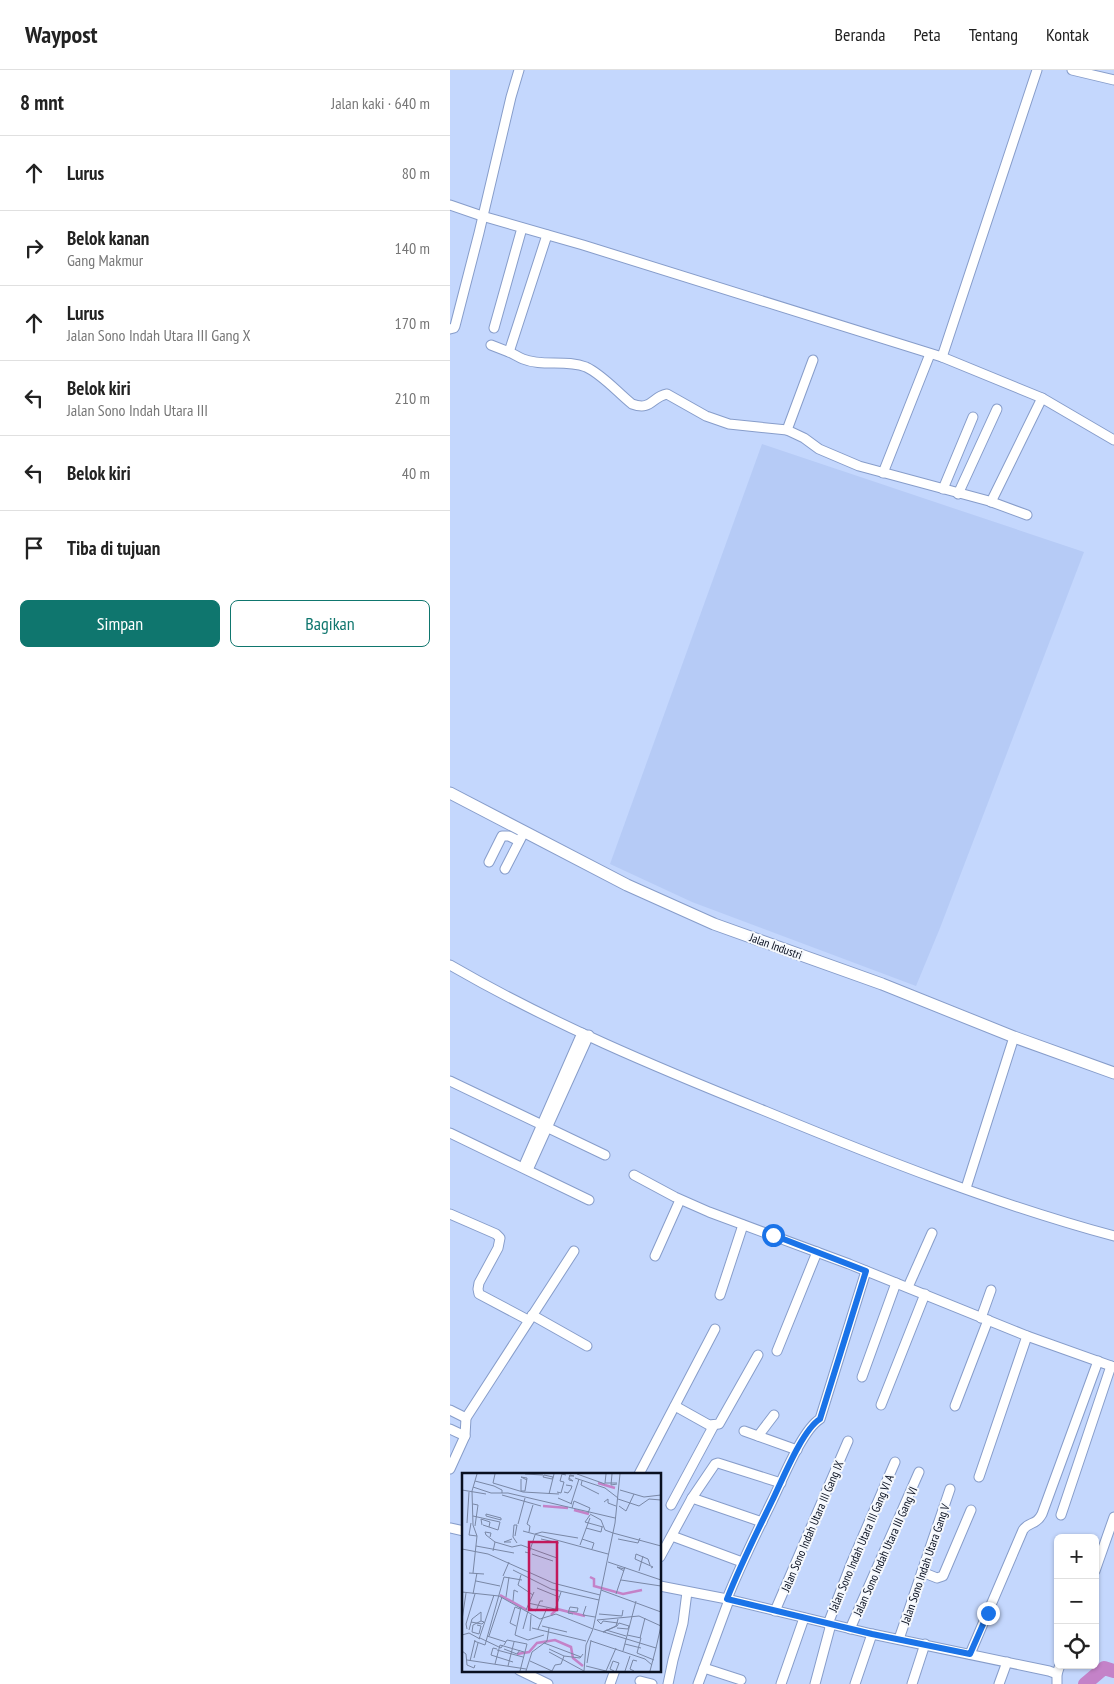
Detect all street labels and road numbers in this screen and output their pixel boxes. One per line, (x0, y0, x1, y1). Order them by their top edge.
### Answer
street label: Jalan Industri (747, 929, 804, 962)
street label: Jalan Sono Indah Utara III Gang IX (777, 1458, 846, 1595)
street label: Jalan Sono Indah Utara III Gang VI A (825, 1472, 897, 1614)
street label: Jalan Sono Indah Utara III Gang VI (850, 1484, 920, 1618)
street label: Jalan Sono Indah Utara Gang V (897, 1501, 953, 1627)

